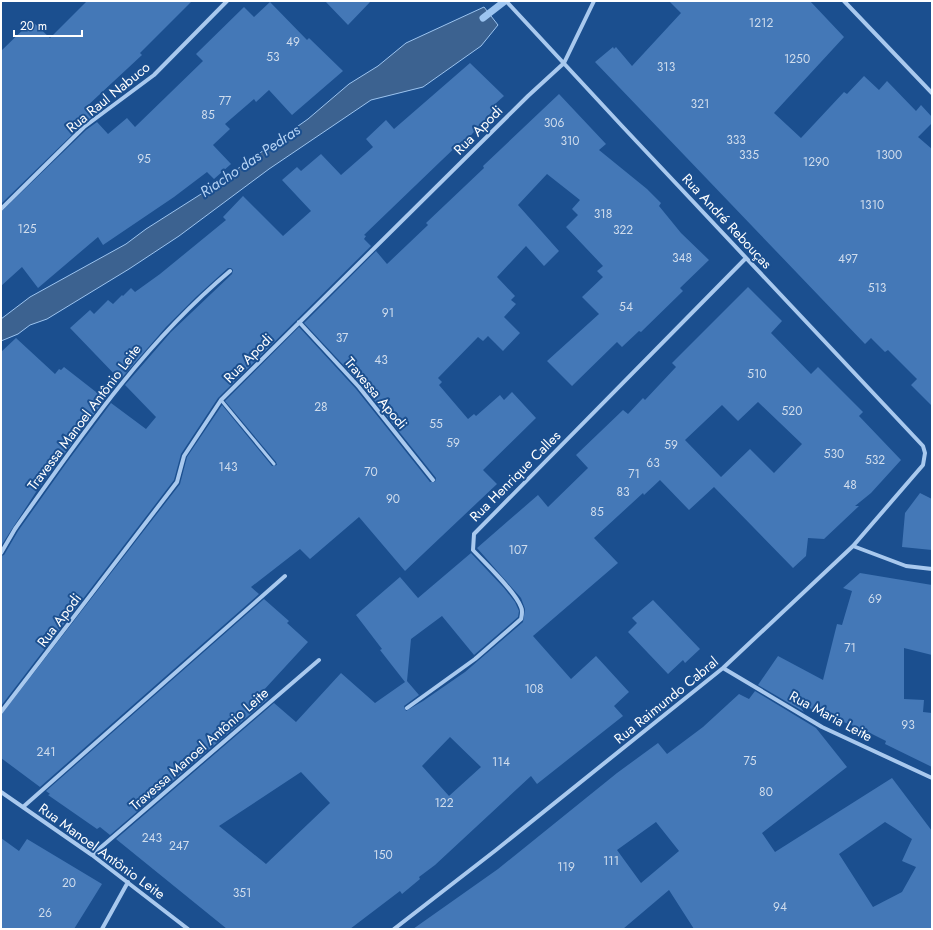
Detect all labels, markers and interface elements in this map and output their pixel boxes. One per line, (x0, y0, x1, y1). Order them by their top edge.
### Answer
scale bar (14, 12, 82, 38)
house number: 1212 (749, 14, 773, 32)
text: 20 m (20, 17, 47, 35)
house number: 49 (286, 33, 300, 51)
house number: 53 (266, 48, 280, 66)
house number: 1250 (784, 50, 810, 68)
street label: Rua Raul Nabuco (62, 57, 154, 137)
house number: 313 (657, 58, 676, 76)
house number: 77 (219, 92, 232, 110)
house number: 321 (691, 95, 709, 113)
street label: Rua Apodi (449, 101, 507, 159)
house number: 85 (201, 106, 215, 124)
house number: 306 (544, 114, 564, 132)
water label: Riacho das Pedras (195, 119, 305, 203)
house number: 333 (726, 131, 746, 149)
house number: 310 (560, 132, 580, 150)
house number: 335 (739, 146, 759, 164)
house number: 1300 (876, 146, 902, 164)
house number: 95 (137, 150, 151, 168)
house number: 1290 (803, 153, 829, 171)
street label: Rua André Rebouças (677, 169, 777, 273)
house number: 1310 (860, 196, 884, 214)
house number: 318 (594, 205, 612, 223)
house number: 125 (18, 220, 37, 238)
house number: 322 (613, 221, 633, 239)
house number: 348 (672, 249, 692, 267)
house number: 497 (838, 250, 859, 268)
house number: 513 (868, 279, 887, 297)
house number: 54 (619, 298, 633, 316)
house number: 91 (382, 304, 394, 322)
street label: Rua Apodi (219, 329, 277, 387)
house number: 37 (336, 329, 349, 347)
street label: Travessa Manoel Antônio Leite (22, 340, 146, 494)
house number: 43 (374, 351, 388, 369)
street label: Travessa Apodi (340, 353, 412, 433)
house number: 510 (747, 365, 767, 383)
house number: 28 (314, 398, 328, 416)
house number: 520 (782, 402, 802, 420)
house number: 55 (429, 415, 443, 433)
street label: Rua Henrique Calles (465, 426, 565, 526)
house number: 59 (446, 434, 460, 452)
house number: 59 (664, 436, 678, 454)
house number: 530 (824, 445, 844, 463)
house number: 532 (865, 451, 885, 469)
house number: 63 (646, 454, 660, 472)
house number: 143 (219, 458, 238, 476)
house number: 70 (364, 463, 378, 481)
house number: 71 (628, 465, 640, 483)
house number: 48 (843, 476, 857, 494)
house number: 83 (616, 483, 630, 501)
house number: 90 (386, 490, 400, 508)
house number: 85 (590, 503, 604, 521)
house number: 107 (509, 541, 528, 559)
street label: Rua Apodi (32, 589, 86, 651)
house number: 69 (868, 590, 882, 608)
house number: 71 (844, 639, 856, 657)
street label: Rua Raimundo Cabral (610, 652, 722, 748)
house number: 108 (524, 680, 544, 698)
street label: Travessa Manoel Antônio Leite (125, 683, 273, 815)
street label: Rua Maria Leite (786, 686, 876, 746)
house number: 93 (901, 716, 915, 734)
house number: 241 (36, 743, 56, 761)
house number: 75 (743, 752, 757, 770)
house number: 114 (492, 753, 510, 771)
house number: 80 (759, 783, 773, 801)
house number: 122 (434, 794, 454, 812)
street label: Rua Manoel Antônio Leite (35, 798, 169, 904)
house number: 243 (142, 829, 163, 847)
house number: 247 (169, 837, 190, 855)
house number: 150 (373, 846, 393, 864)
house number: 111 (603, 852, 619, 870)
house number: 119 (557, 858, 575, 876)
house number: 20 (62, 874, 76, 892)
house number: 351 (233, 884, 251, 902)
house number: 94 (773, 898, 787, 916)
house number: 26 (38, 904, 52, 922)

